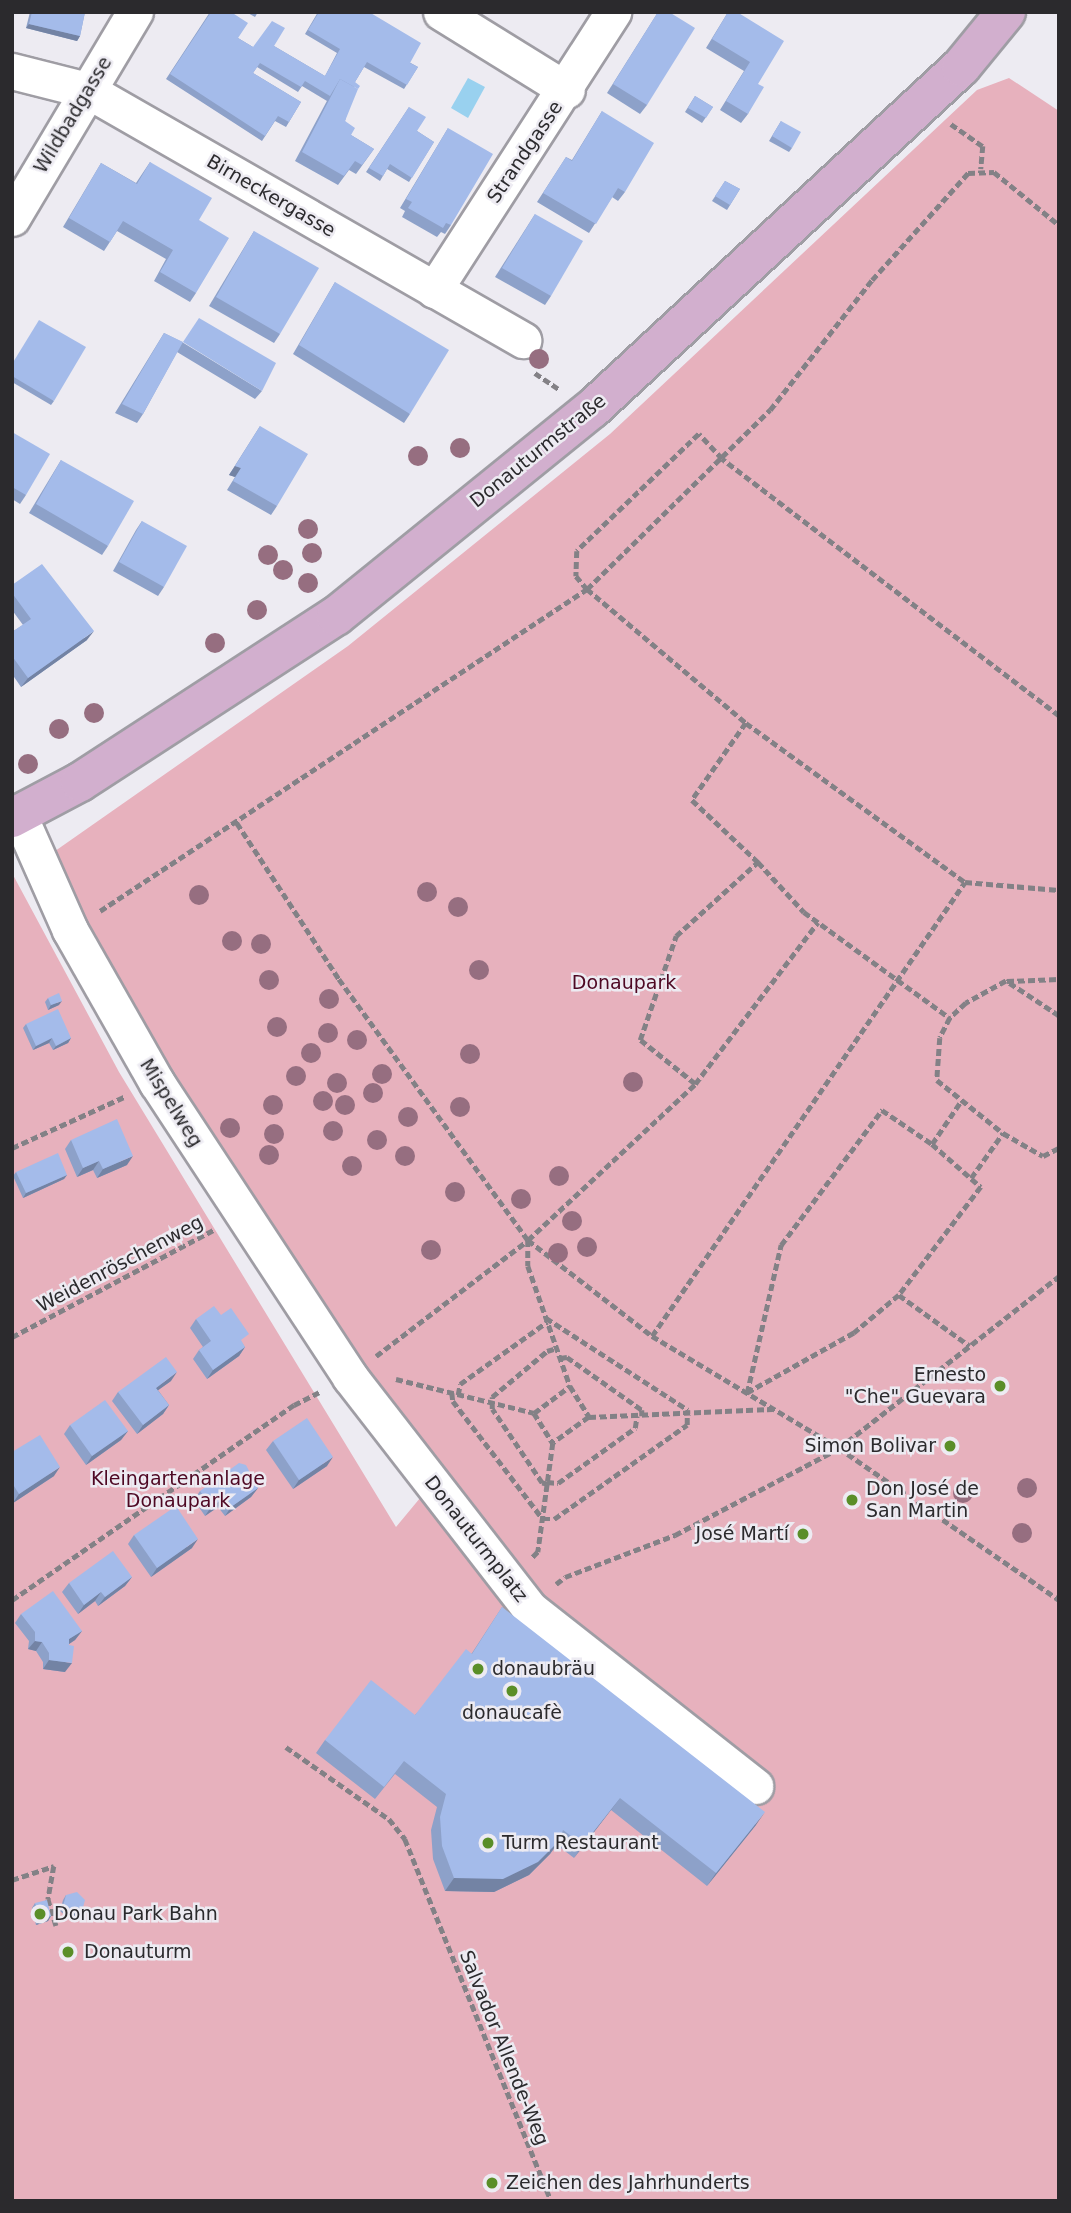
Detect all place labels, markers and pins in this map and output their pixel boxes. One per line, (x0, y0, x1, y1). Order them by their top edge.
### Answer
place label: Ernesto "Che" Guevara (845, 1364, 986, 1408)
marker: Ernesto "Che" Guevara (992, 1378, 1008, 1394)
place label: Simon Bolivar (805, 1435, 936, 1457)
marker: Simon Bolivar (942, 1438, 958, 1454)
place label: Don José de San Martin (866, 1478, 979, 1522)
marker: Don José de San Martin (844, 1492, 860, 1508)
place label: José Martí (696, 1523, 789, 1545)
marker: José Martí (795, 1526, 811, 1542)
place label: donaubräu (492, 1658, 595, 1680)
marker: donaubräu (470, 1661, 486, 1677)
marker: donaucafè (504, 1683, 520, 1699)
place label: donaucafè (462, 1702, 562, 1724)
place label: Turm Restaurant (502, 1832, 659, 1854)
marker: Turm Restaurant (480, 1835, 496, 1851)
place label: Donau Park Bahn (54, 1903, 218, 1925)
marker: Donau Park Bahn (32, 1906, 48, 1922)
place label: Donauturm (84, 1941, 191, 1963)
marker: Donauturm (58, 1942, 78, 1962)
place label: Zeichen des Jahrhunderts (506, 2172, 750, 2194)
marker: Zeichen des Jahrhunderts (484, 2175, 500, 2191)

